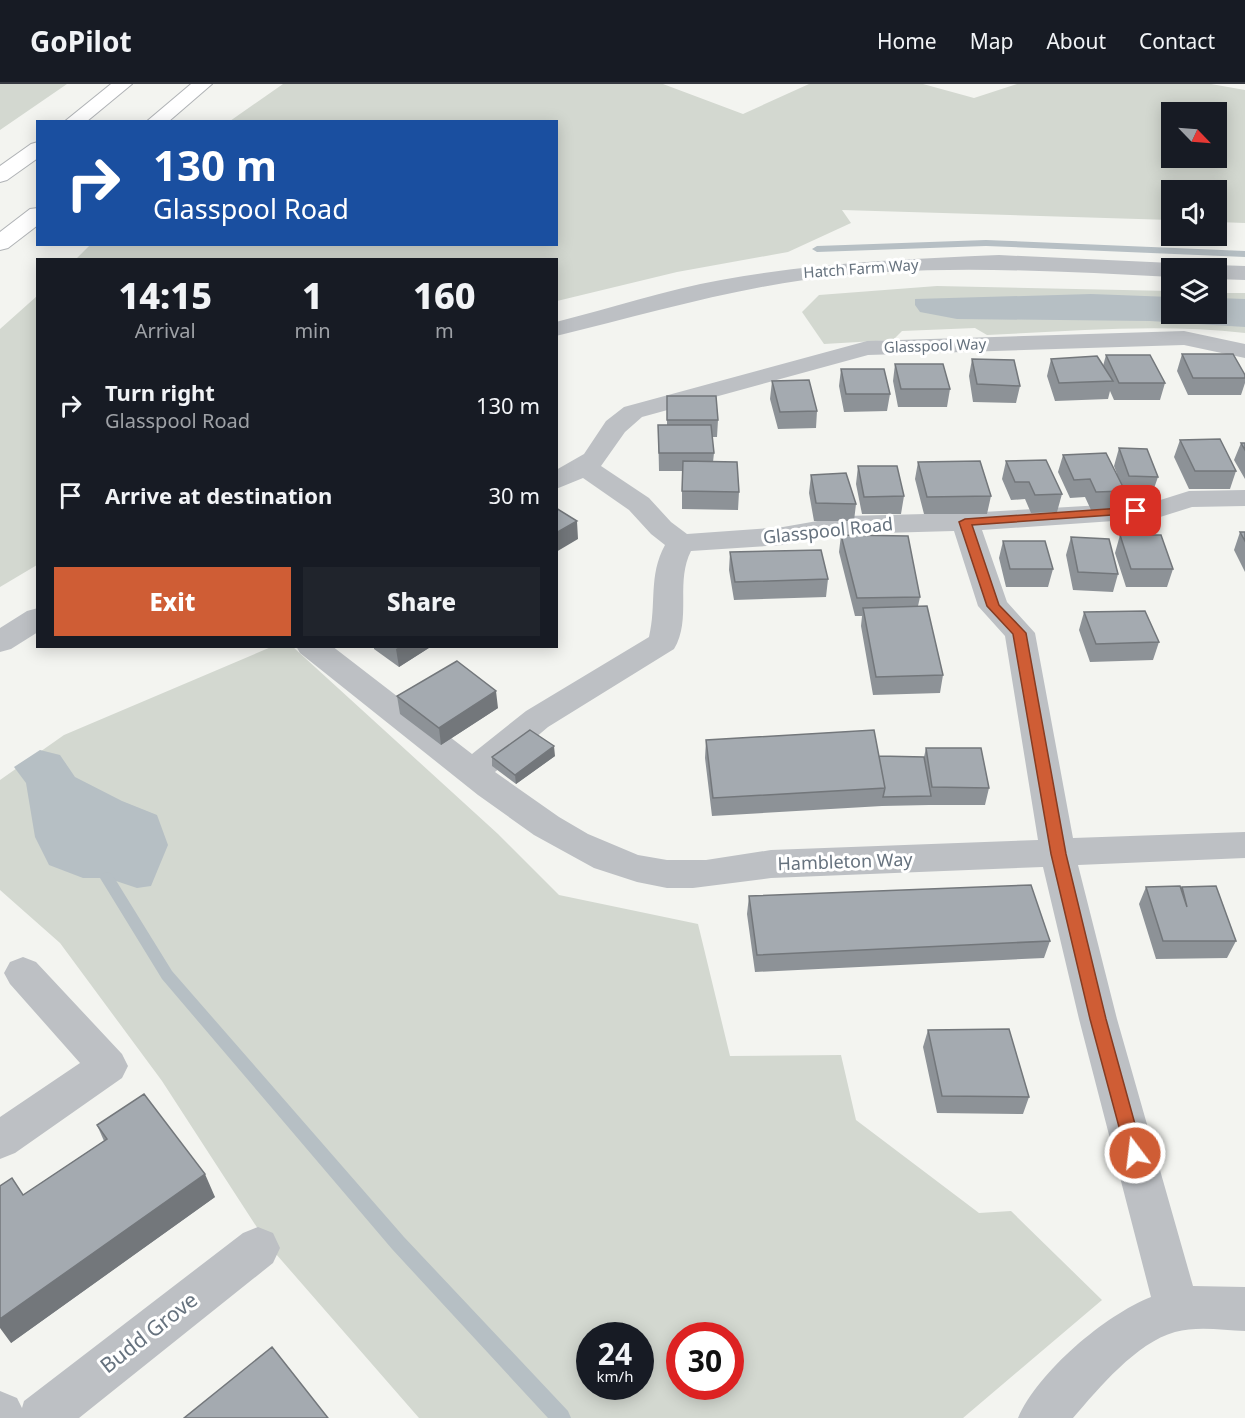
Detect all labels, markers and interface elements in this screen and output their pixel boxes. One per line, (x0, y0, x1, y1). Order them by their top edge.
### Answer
text: GoPilot (30, 22, 132, 60)
text: Home (877, 27, 937, 55)
text: Map (970, 27, 1013, 55)
text: About (1046, 27, 1106, 55)
text: Contact (1139, 27, 1215, 55)
north arrow (1161, 102, 1227, 168)
map controls (1161, 102, 1227, 324)
text: 130 m (153, 136, 277, 193)
icon: right (54, 144, 132, 222)
button: sound (1161, 180, 1227, 246)
text: Glasspool Road (153, 190, 349, 227)
street label: Hatch Farm Way (803, 254, 920, 282)
button: layers (1161, 258, 1227, 324)
text: 14:15 (118, 271, 212, 320)
text: 1 (302, 271, 323, 320)
text: 160 (413, 271, 476, 320)
text: Arrival (135, 317, 196, 344)
text: min (294, 317, 331, 344)
text: m (435, 317, 454, 344)
street label: Glasspool Way (883, 333, 987, 357)
text: Turn right (105, 377, 215, 407)
icon: right (54, 389, 87, 422)
text: 130 m (476, 390, 540, 420)
text: Glasspool Road (105, 407, 250, 434)
icon: arrive (54, 479, 87, 512)
text: Arrive at destination (105, 480, 332, 510)
text: 30 m (489, 480, 540, 510)
pin (1110, 485, 1161, 536)
icon: arrive (1119, 494, 1152, 527)
street label: Glasspool Road (762, 511, 894, 549)
button: Exit (54, 567, 291, 636)
button: Share (303, 567, 540, 636)
street label: Hambleton Way (777, 847, 914, 875)
position arrow (1103, 1121, 1167, 1185)
street label: Budd Grove (94, 1285, 203, 1379)
speed limit sign: 30 (666, 1322, 744, 1400)
text: 24 (598, 1333, 632, 1374)
text: km/h (597, 1366, 633, 1386)

